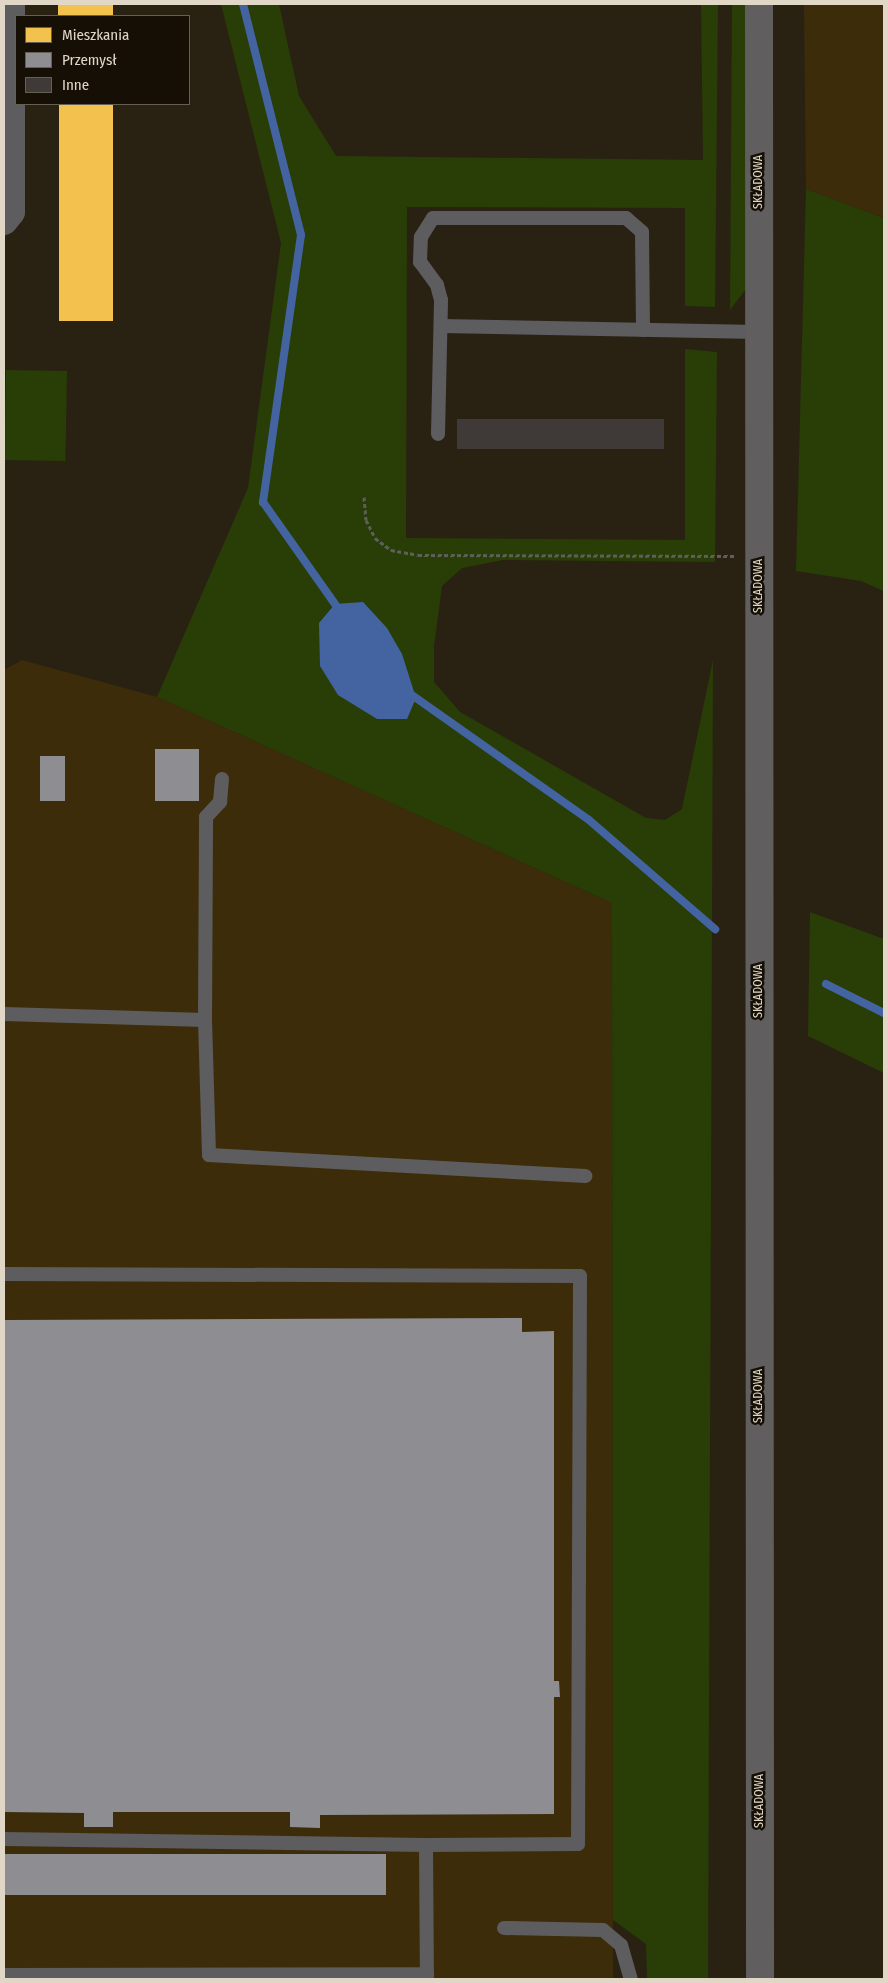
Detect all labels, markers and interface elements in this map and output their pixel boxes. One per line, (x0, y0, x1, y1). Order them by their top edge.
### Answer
legend (15, 15, 190, 105)
text: Mieszkania (62, 26, 129, 44)
text: Przemysł (62, 51, 117, 69)
text: Inne (62, 76, 89, 94)
street label: SKŁADOWA (752, 155, 766, 209)
street label: SKŁADOWA (752, 559, 766, 613)
street label: SKŁADOWA (752, 964, 766, 1018)
street label: SKŁADOWA (752, 1369, 766, 1423)
street label: SKŁADOWA (753, 1774, 767, 1828)

